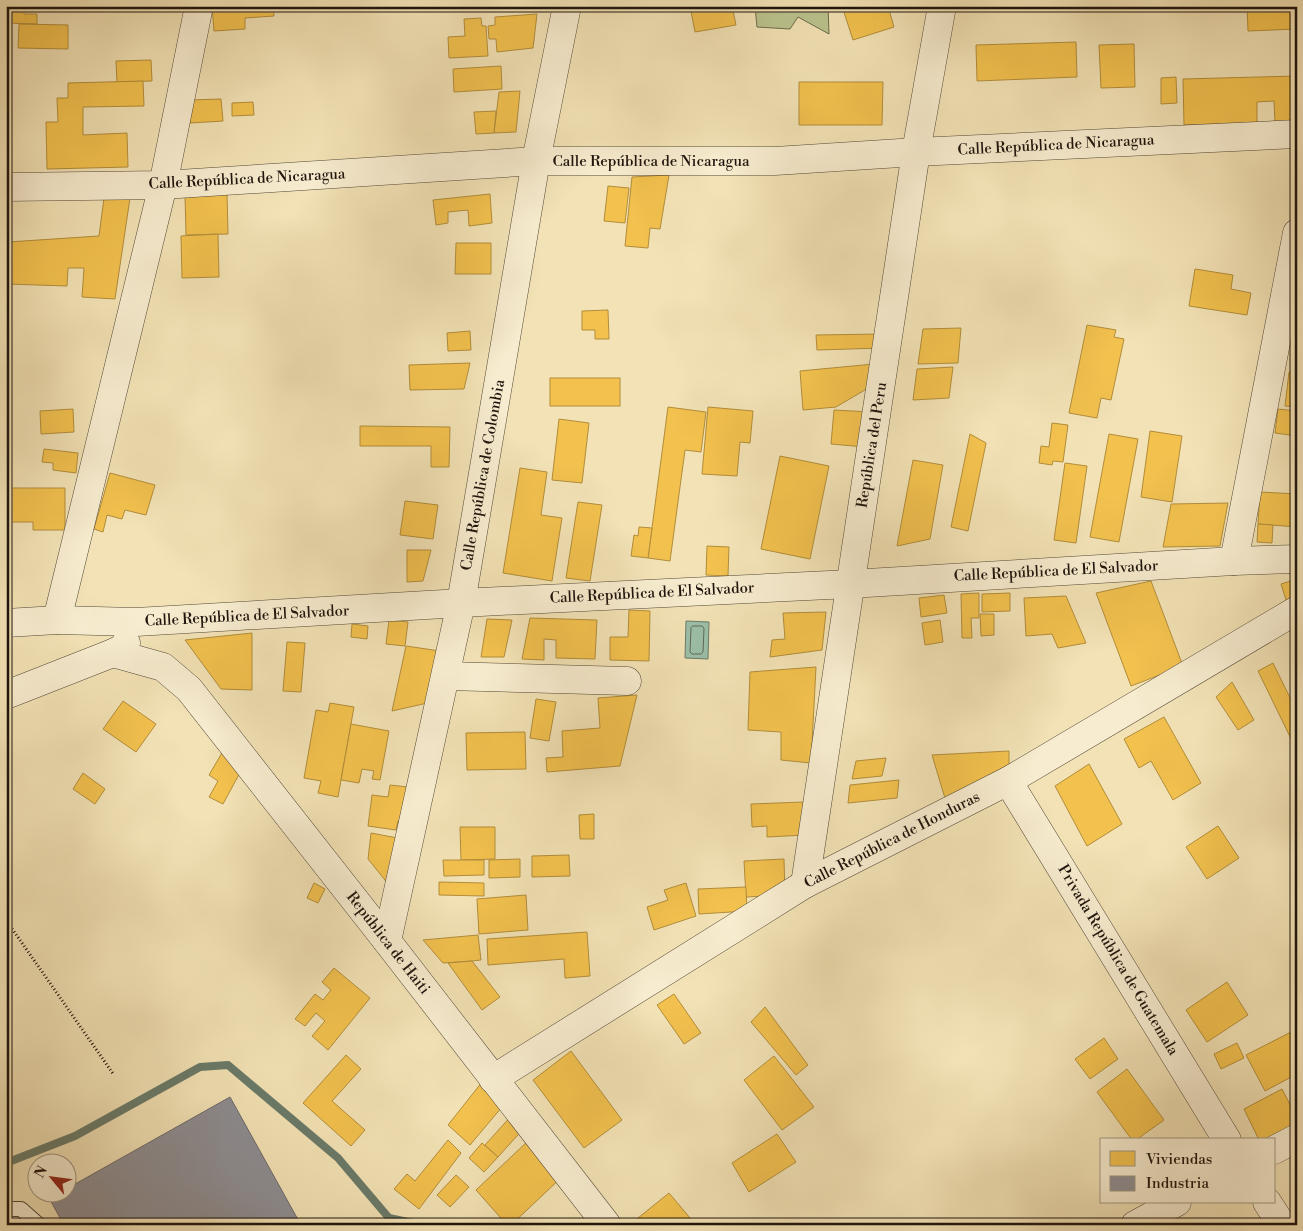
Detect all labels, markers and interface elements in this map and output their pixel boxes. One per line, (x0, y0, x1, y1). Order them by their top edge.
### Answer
street label: Calle República de Nicaragua (957, 130, 1155, 160)
street label: Calle República de Nicaragua (552, 152, 750, 171)
street label: Calle República de Nicaragua (148, 164, 346, 194)
street label: Calle República de Colombia (457, 378, 509, 572)
street label: República del Peru (853, 380, 891, 509)
street label: Calle República de El Salvador (953, 556, 1159, 586)
street label: Calle República de El Salvador (549, 578, 755, 608)
street label: Calle República de El Salvador (144, 601, 350, 631)
street label: Calle República de Honduras (801, 787, 983, 893)
street label: Privada República de Guatemala (1053, 861, 1183, 1059)
street label: República de Haiti (342, 888, 434, 998)
legend (1100, 1138, 1276, 1204)
text: Viviendas (1145, 1150, 1212, 1169)
north arrow (28, 1154, 78, 1204)
text: N (31, 1163, 52, 1181)
text: Industria (1146, 1174, 1209, 1193)

